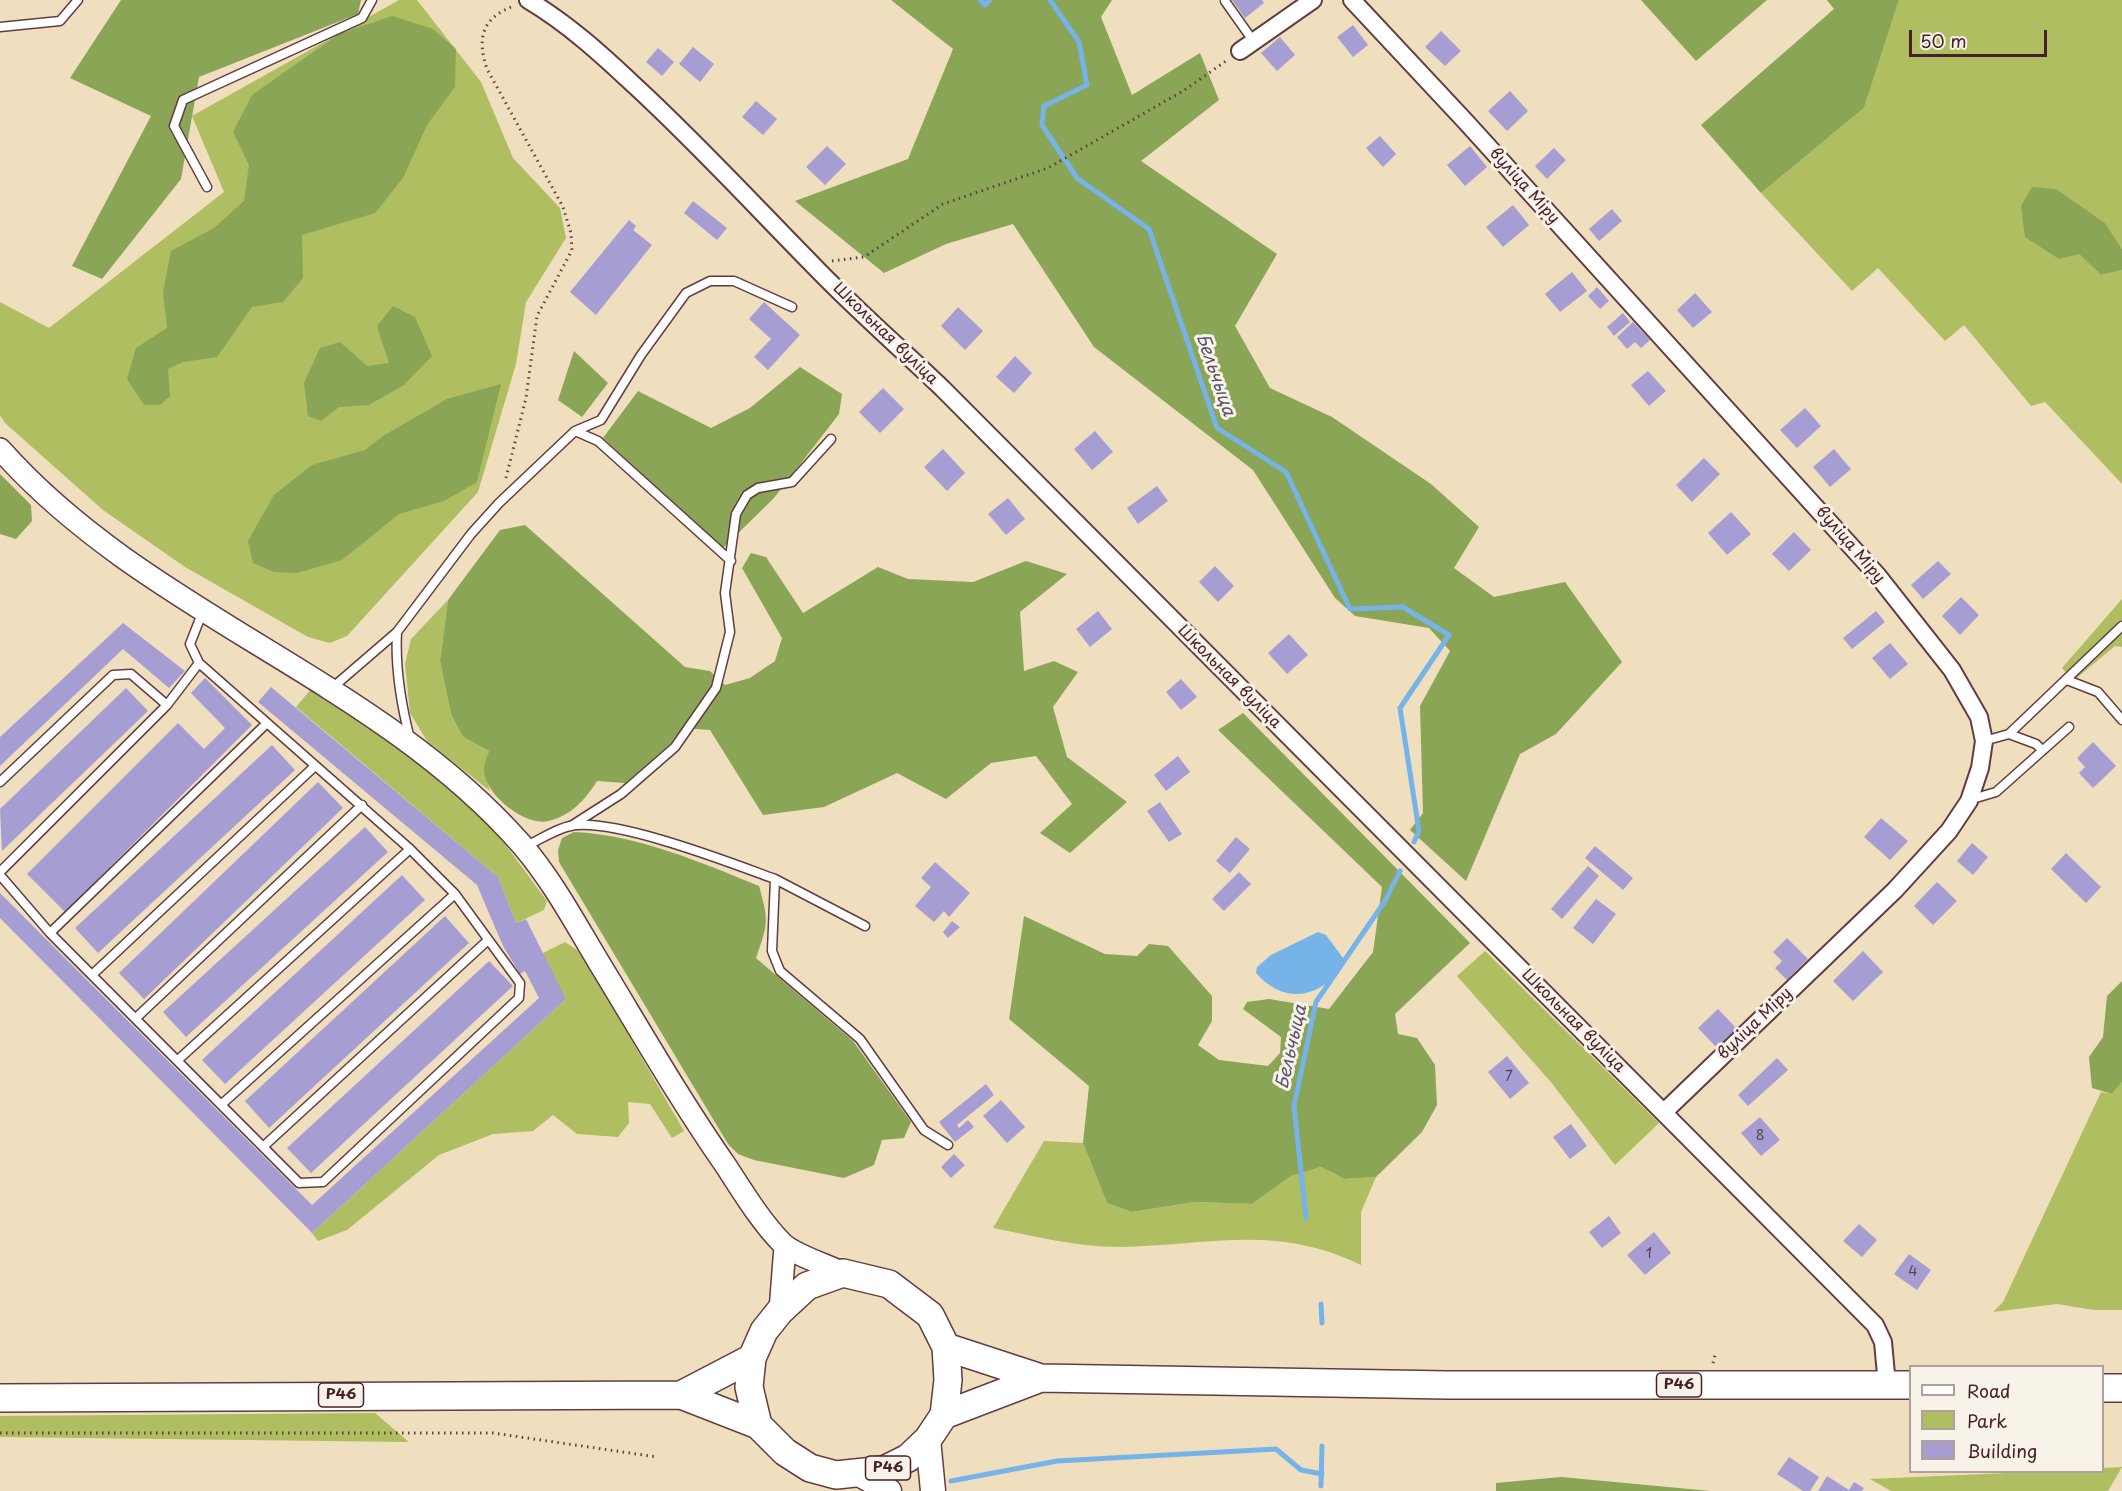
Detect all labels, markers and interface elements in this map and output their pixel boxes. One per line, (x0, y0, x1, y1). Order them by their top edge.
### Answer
scale bar (1912, 18, 2050, 56)
text: 50 m (1920, 27, 1967, 54)
street label: вуліца Міру (1485, 144, 1563, 228)
street label: Школьная вуліца (829, 279, 941, 389)
water label: Бельчыца (1191, 331, 1239, 419)
street label: вуліца Міру (1811, 503, 1889, 587)
street label: Школьная вуліца (1173, 621, 1285, 733)
street label: Школьная вуліца (1517, 965, 1629, 1077)
street label: вуліца Міру (1714, 984, 1796, 1064)
water label: Бельчыца (1272, 1003, 1312, 1091)
house number: 7 (1505, 1069, 1513, 1085)
house number: 8 (1756, 1128, 1764, 1144)
house number: 1 (1646, 1246, 1652, 1262)
house number: 4 (1908, 1264, 1918, 1280)
legend (1909, 1365, 2104, 1473)
road number: Р46 (1656, 1373, 1702, 1397)
text: Road (1967, 1377, 2011, 1404)
road number: Р46 (318, 1383, 364, 1407)
text: Park (1967, 1407, 2007, 1434)
text: Building (1967, 1437, 2037, 1464)
road number: Р46 (866, 1456, 910, 1480)

